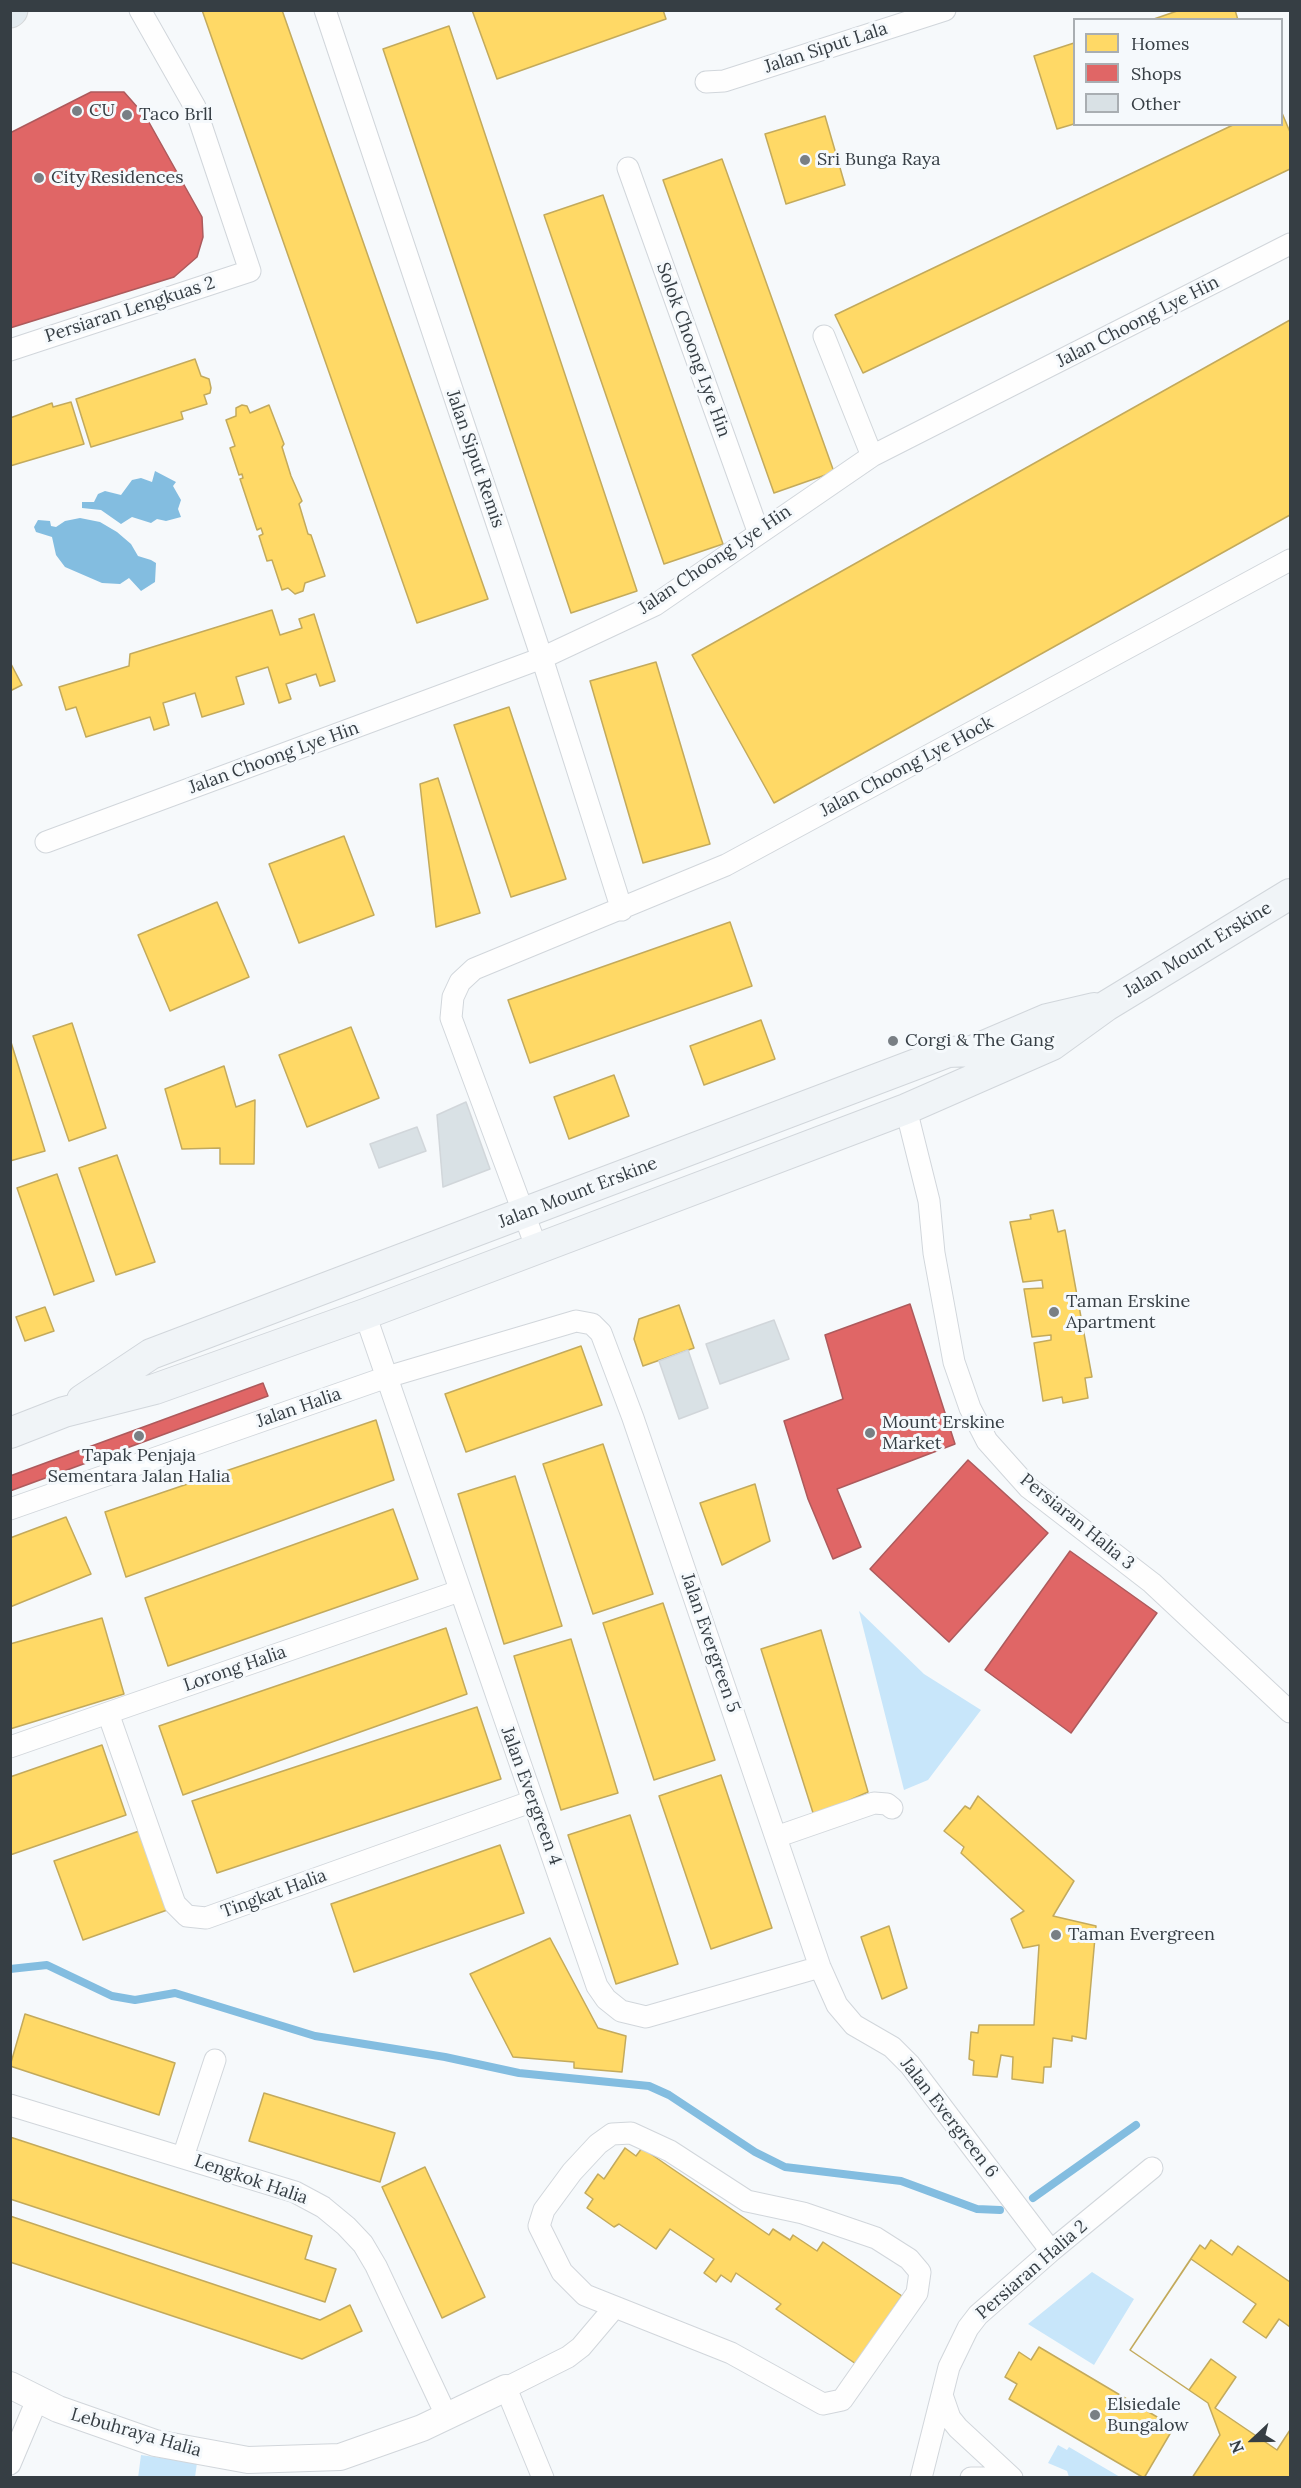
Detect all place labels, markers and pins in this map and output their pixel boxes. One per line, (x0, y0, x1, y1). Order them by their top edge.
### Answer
place label: CU (89, 100, 115, 122)
marker: CU (70, 104, 84, 118)
place label: Taco Brll (139, 104, 213, 126)
marker: Taco Brll (120, 108, 134, 122)
place label: Sri Bunga Raya (817, 149, 941, 171)
marker: Sri Bunga Raya (798, 153, 812, 167)
place label: City Residences (51, 167, 184, 189)
marker: City Residences (32, 171, 46, 185)
place label: Corgi & The Gang (905, 1030, 1054, 1052)
marker: Corgi & The Gang (886, 1034, 900, 1048)
place label: Taman Erskine Apartment (1066, 1291, 1190, 1334)
marker: Taman Erskine Apartment (1047, 1305, 1061, 1319)
place label: Mount Erskine Market (882, 1412, 1005, 1454)
marker: Mount Erskine Market (863, 1426, 877, 1440)
marker: Tapak Penjaja Sementara Jalan Halia (132, 1429, 146, 1443)
place label: Tapak Penjaja Sementara Jalan Halia (48, 1445, 230, 1488)
place label: Taman Evergreen (1068, 1924, 1215, 1946)
marker: Taman Evergreen (1049, 1928, 1063, 1942)
place label: Elsiedale Bungalow (1107, 2394, 1189, 2436)
marker: Elsiedale Bungalow (1088, 2408, 1102, 2422)

